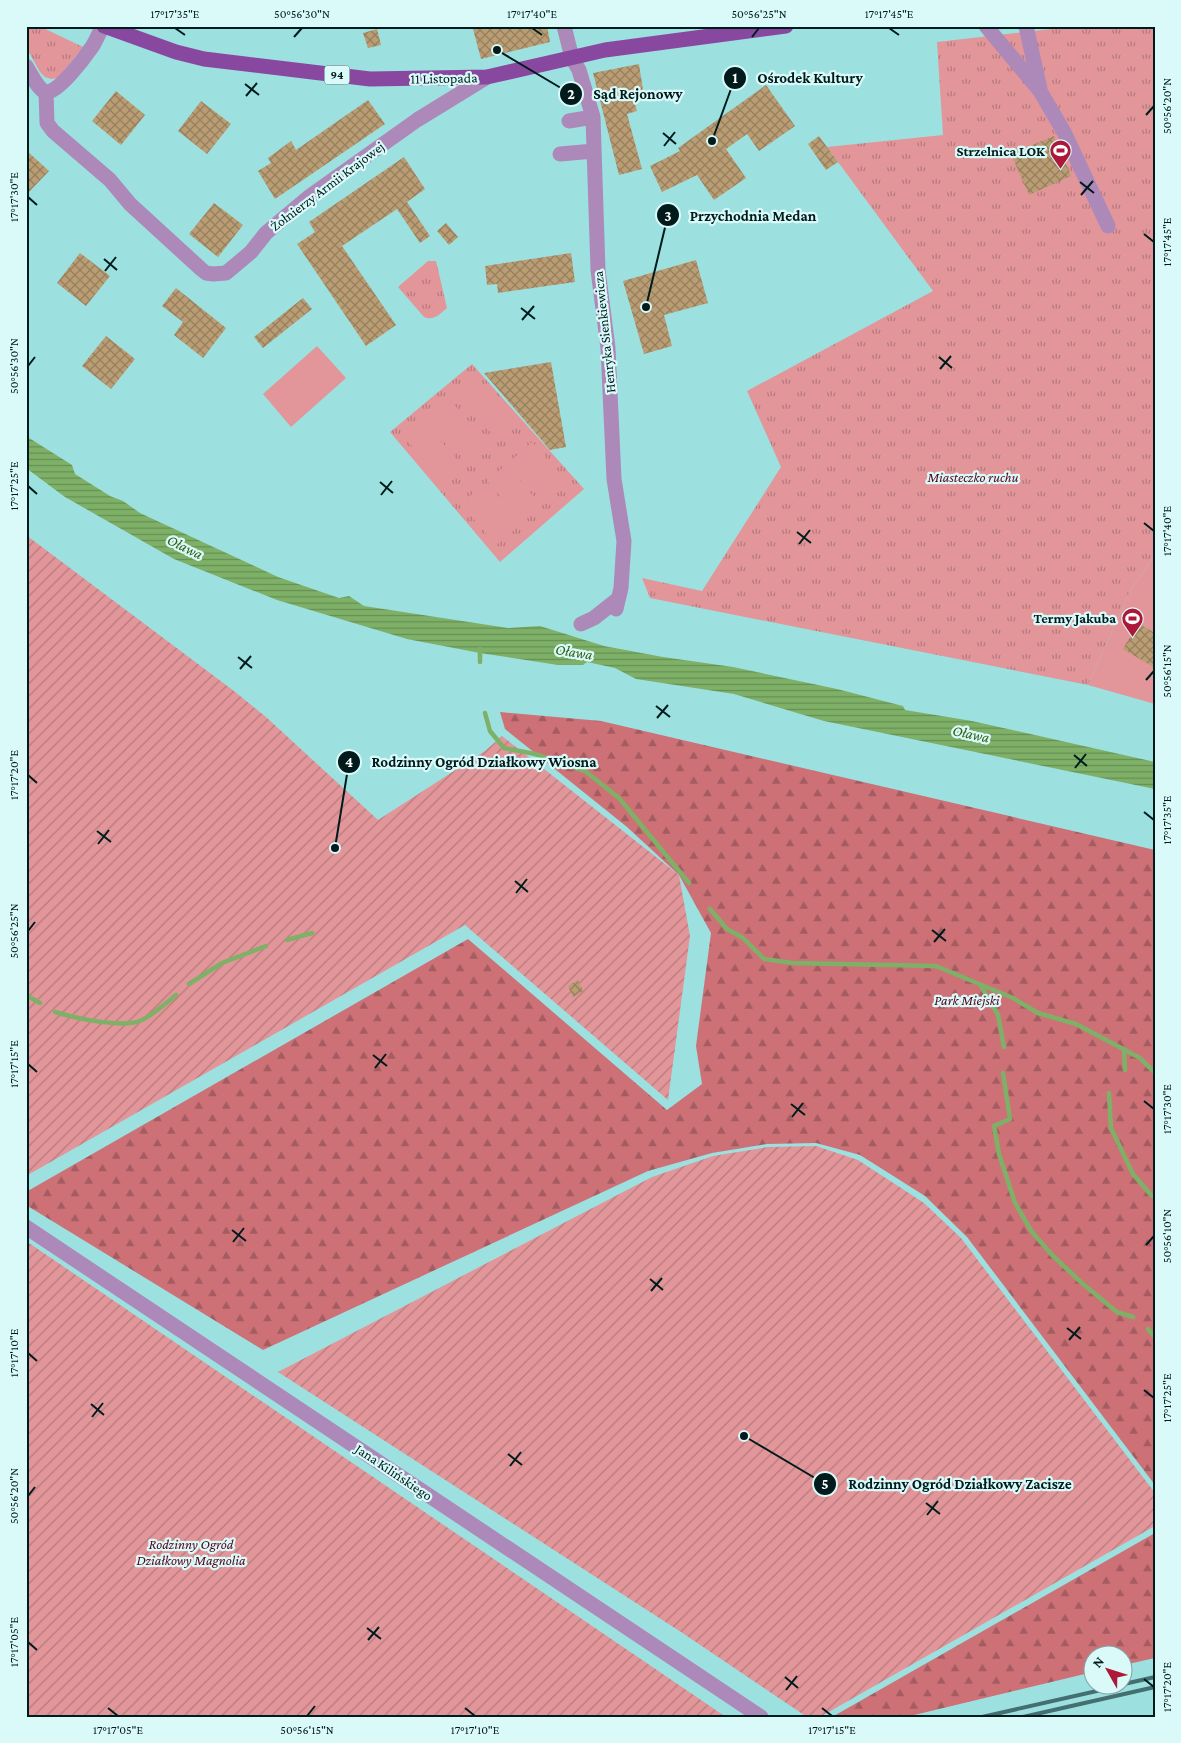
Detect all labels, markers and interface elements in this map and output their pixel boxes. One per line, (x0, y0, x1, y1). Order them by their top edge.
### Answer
text: 17°17'35"E (151, 7, 200, 21)
text: 50°56'30"N (274, 7, 330, 21)
text: 17°17'40"E (507, 7, 557, 21)
text: 50°56'25"N (731, 7, 787, 21)
text: 17°17'45"E (865, 7, 914, 21)
callout: Ośrodek Kultury (723, 63, 873, 93)
road number: 94 (324, 66, 350, 84)
street label: 11 Listopada (410, 69, 478, 87)
text: 1 (732, 70, 738, 86)
text: Ośrodek Kultury (757, 70, 863, 86)
text: 50°56'20"N (1160, 78, 1174, 134)
callout: Sąd Rejonowy (559, 79, 693, 109)
text: 2 (567, 86, 575, 102)
text: Sąd Rejonowy (593, 86, 683, 103)
street label: Żołnierzy Armii Krajowej (267, 138, 388, 235)
sports icon: Strzelnica LOK (1049, 139, 1073, 170)
place label: Strzelnica LOK (956, 143, 1046, 159)
text: 17°17'30"E (7, 172, 21, 222)
callout: Przychodnia Medan (655, 200, 827, 230)
text: 3 (664, 208, 672, 224)
text: Przychodnia Medan (690, 208, 817, 224)
text: 17°17'45"E (1160, 217, 1174, 266)
street label: Henryka Sienkiewicza (590, 270, 618, 394)
text: 50°56'30"N (7, 338, 21, 394)
text: 17°17'25"E (7, 461, 21, 511)
park label: Miasteczko ruchu (926, 469, 1019, 485)
text: 17°17'40"E (1160, 506, 1174, 556)
water label: Oława (165, 532, 205, 562)
sports icon: Termy Jakuba (1120, 606, 1144, 637)
place label: Termy Jakuba (1034, 610, 1116, 626)
water label: Oława (554, 641, 594, 663)
text: 50°56'15"N (1160, 644, 1174, 698)
water label: Oława (951, 722, 991, 746)
callout: Rodzinny Ogród Działkowy Wiosna (337, 747, 607, 777)
text: 17°17'20"E (7, 749, 21, 800)
text: 4 (345, 754, 353, 770)
text: Rodzinny Ogród Działkowy Wiosna (371, 754, 597, 770)
text: 17°17'35"E (1160, 795, 1174, 844)
text: 50°56'25"N (7, 903, 21, 959)
park label: Park Miejski (934, 992, 1000, 1009)
text: 17°17'15"E (7, 1040, 21, 1088)
text: 17°17'30"E (1160, 1084, 1174, 1134)
text: 50°56'10"N (1160, 1209, 1174, 1263)
text: 17°17'10"E (7, 1328, 21, 1377)
text: 17°17'25"E (1160, 1373, 1174, 1423)
street label: Jana Kilińskiego (351, 1439, 436, 1504)
text: 50°56'20"N (7, 1468, 21, 1524)
callout: Rodzinny Ogród Działkowy Zacisze (813, 1469, 1081, 1499)
text: 5 (821, 1476, 829, 1492)
text: Rodzinny Ogród Działkowy Zacisze (848, 1476, 1072, 1492)
park label: Rodzinny Ogród Działkowy Magnolia (136, 1536, 246, 1568)
text: 17°17'05"E (7, 1617, 21, 1667)
north arrow (1084, 1646, 1134, 1696)
text: N (1089, 1653, 1107, 1671)
text: 17°17'20"E (1160, 1661, 1174, 1712)
text: 17°17'05"E (93, 1723, 143, 1737)
text: 50°56'15"N (280, 1723, 334, 1737)
text: 17°17'10"E (451, 1723, 500, 1737)
text: 17°17'15"E (808, 1723, 856, 1737)

